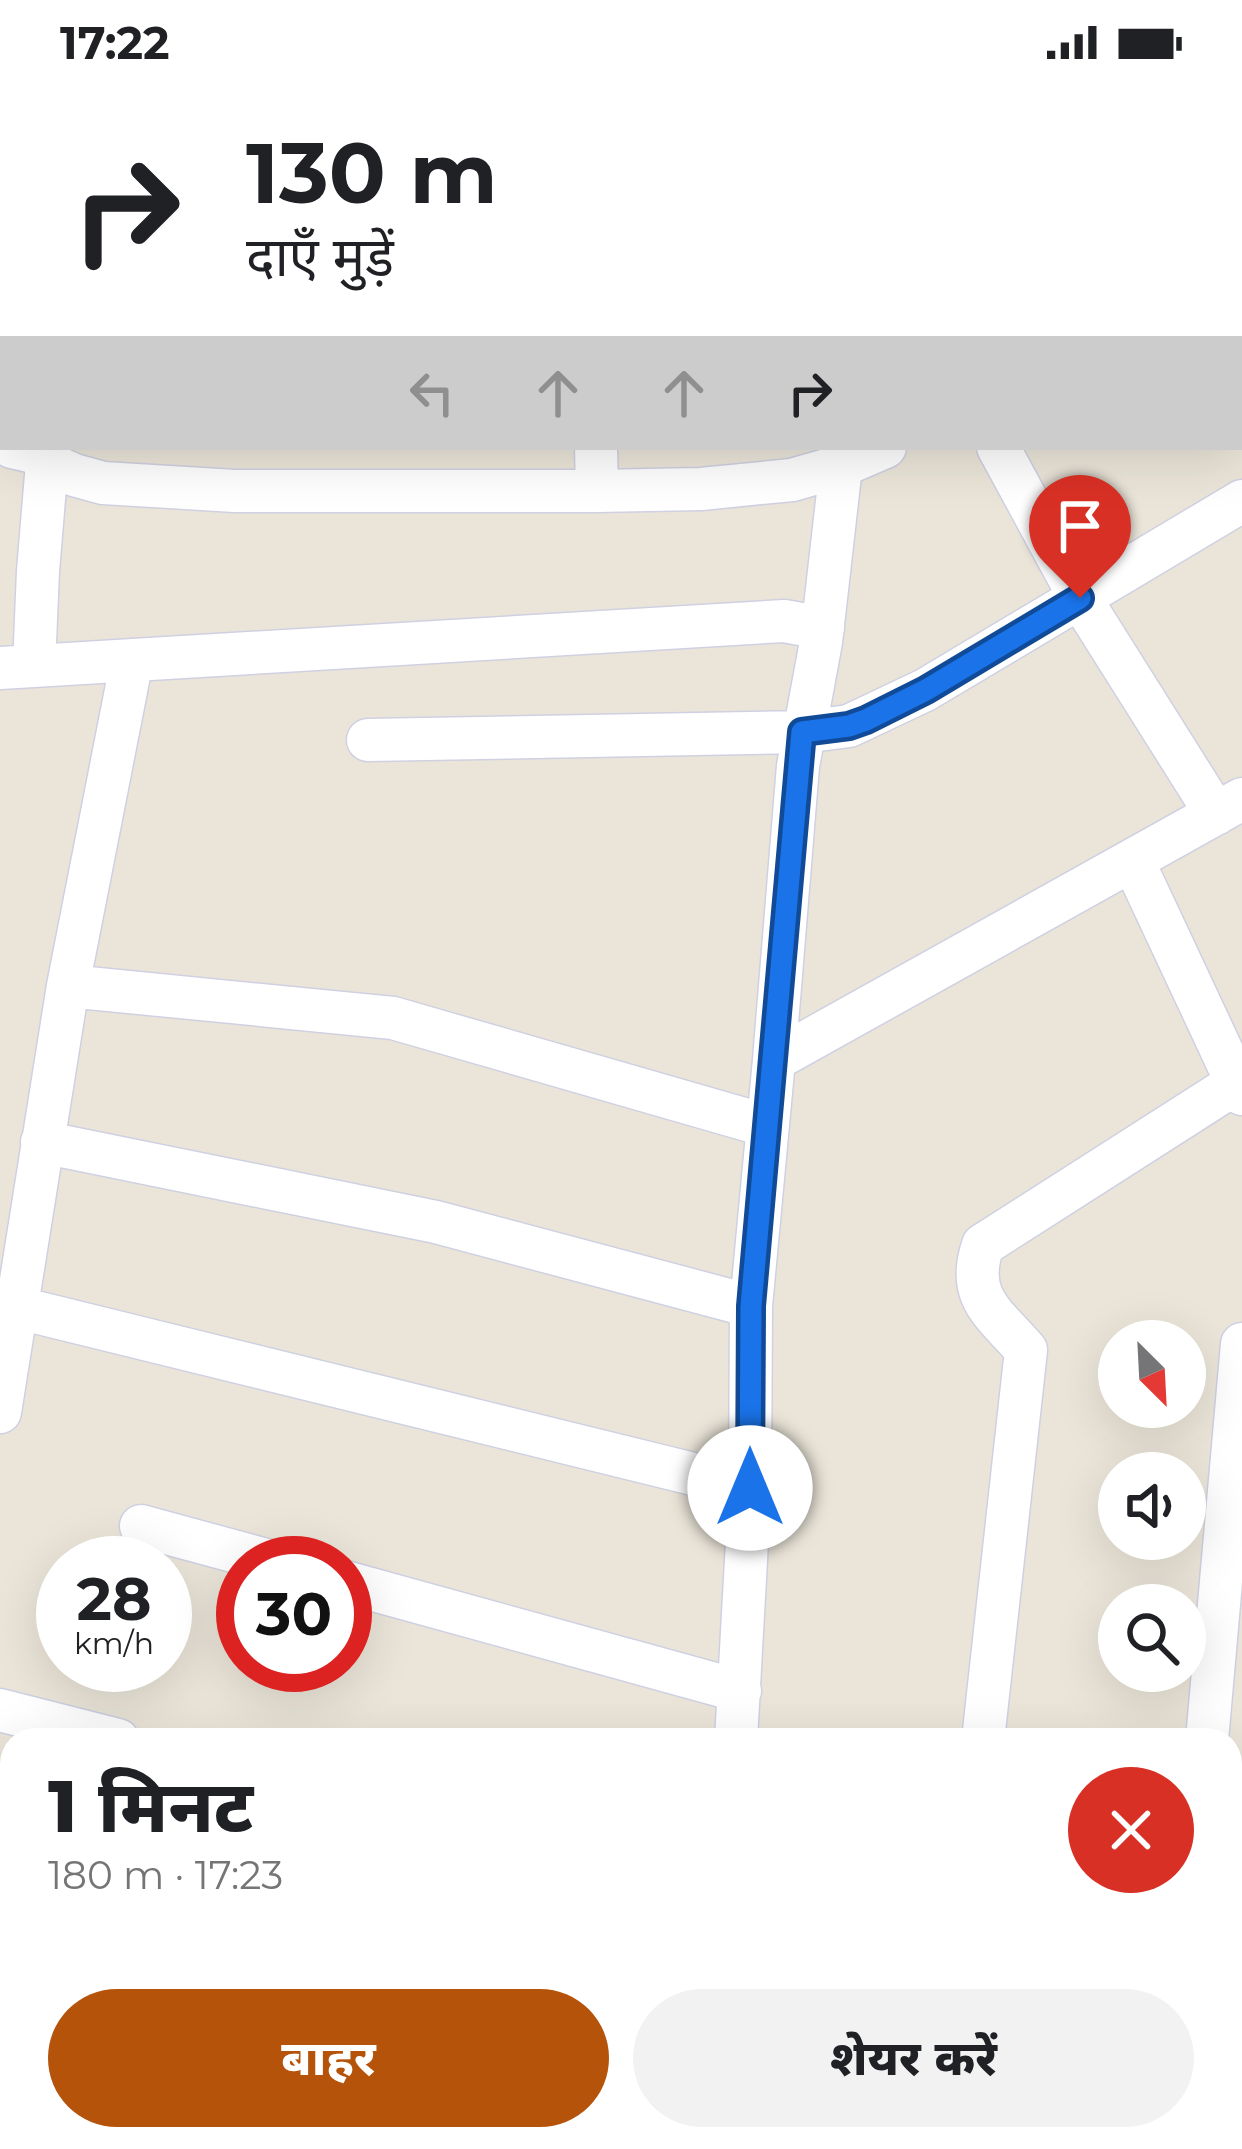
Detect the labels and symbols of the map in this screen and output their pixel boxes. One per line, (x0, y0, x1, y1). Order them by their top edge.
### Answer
pin (1029, 475, 1131, 598)
north arrow (1098, 1320, 1206, 1428)
position arrow (687, 1425, 813, 1551)
speed limit sign: 30 (216, 1536, 372, 1692)

